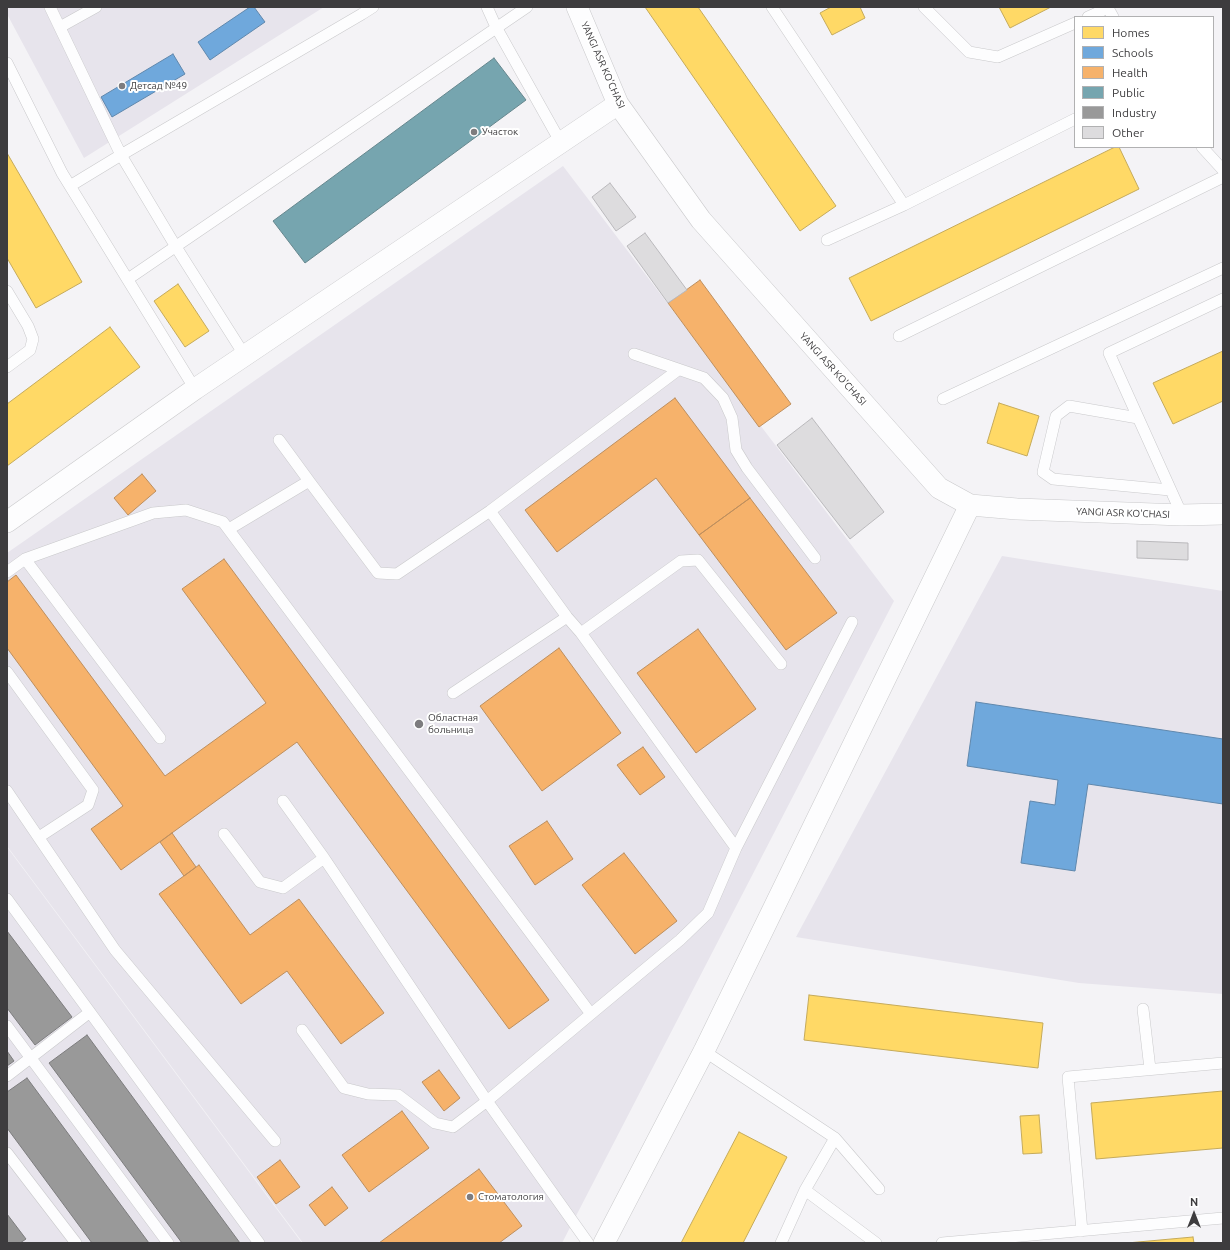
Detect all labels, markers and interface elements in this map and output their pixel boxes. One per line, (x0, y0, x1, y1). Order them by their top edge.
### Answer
legend (1074, 16, 1214, 148)
street label: YANGI ASR KO'CHASI (578, 20, 628, 110)
text: Homes (1112, 26, 1150, 39)
text: Schools (1112, 46, 1153, 59)
text: Health (1112, 66, 1148, 79)
place label: Детсад №49 (130, 80, 187, 92)
marker: Детсад №49 (117, 81, 127, 91)
text: Public (1112, 86, 1145, 99)
text: Industry (1112, 106, 1156, 119)
place label: Участок (482, 126, 518, 138)
text: Other (1112, 126, 1144, 139)
marker: Участок (469, 127, 479, 137)
street label: YANGI ASR KO'CHASI (797, 330, 869, 408)
street label: YANGI ASR KO'CHASI (1076, 505, 1170, 521)
place label: Областная больница (428, 712, 478, 736)
marker: Областная больница (413, 718, 425, 730)
place label: Стоматология (478, 1191, 544, 1203)
marker: Стоматология (465, 1192, 475, 1202)
north arrow (1174, 1194, 1214, 1234)
text: N (1190, 1196, 1198, 1208)

